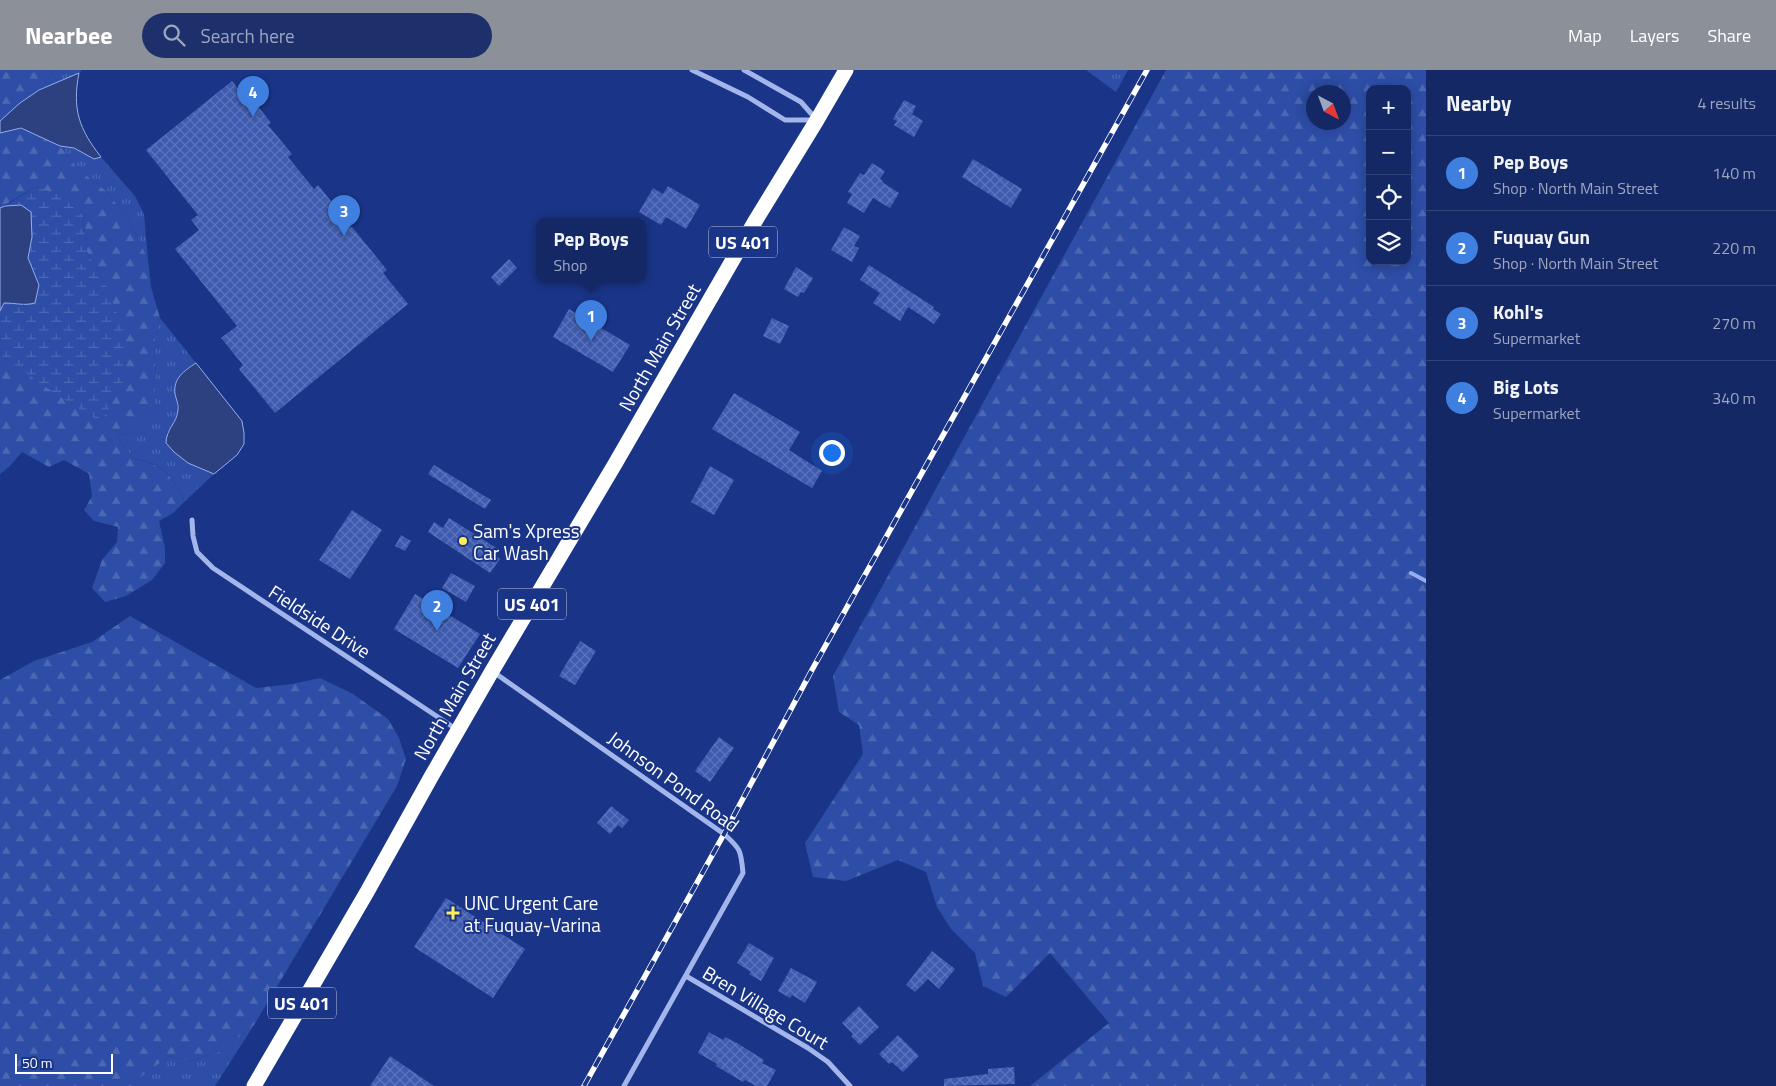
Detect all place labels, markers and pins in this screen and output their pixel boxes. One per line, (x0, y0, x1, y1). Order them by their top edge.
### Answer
pin: 4 (237, 76, 269, 117)
pin: 3 (328, 195, 360, 236)
pin: 1 (575, 300, 607, 341)
place label: Sam's Xpress Car Wash (473, 516, 580, 567)
marker: Sam's Xpress Car Wash (457, 535, 469, 547)
pin: 2 (421, 590, 453, 631)
place label: UNC Urgent Care at Fuquay-Varina (464, 888, 601, 939)
marker: UNC Urgent Care at Fuquay-Varina (446, 906, 460, 920)

